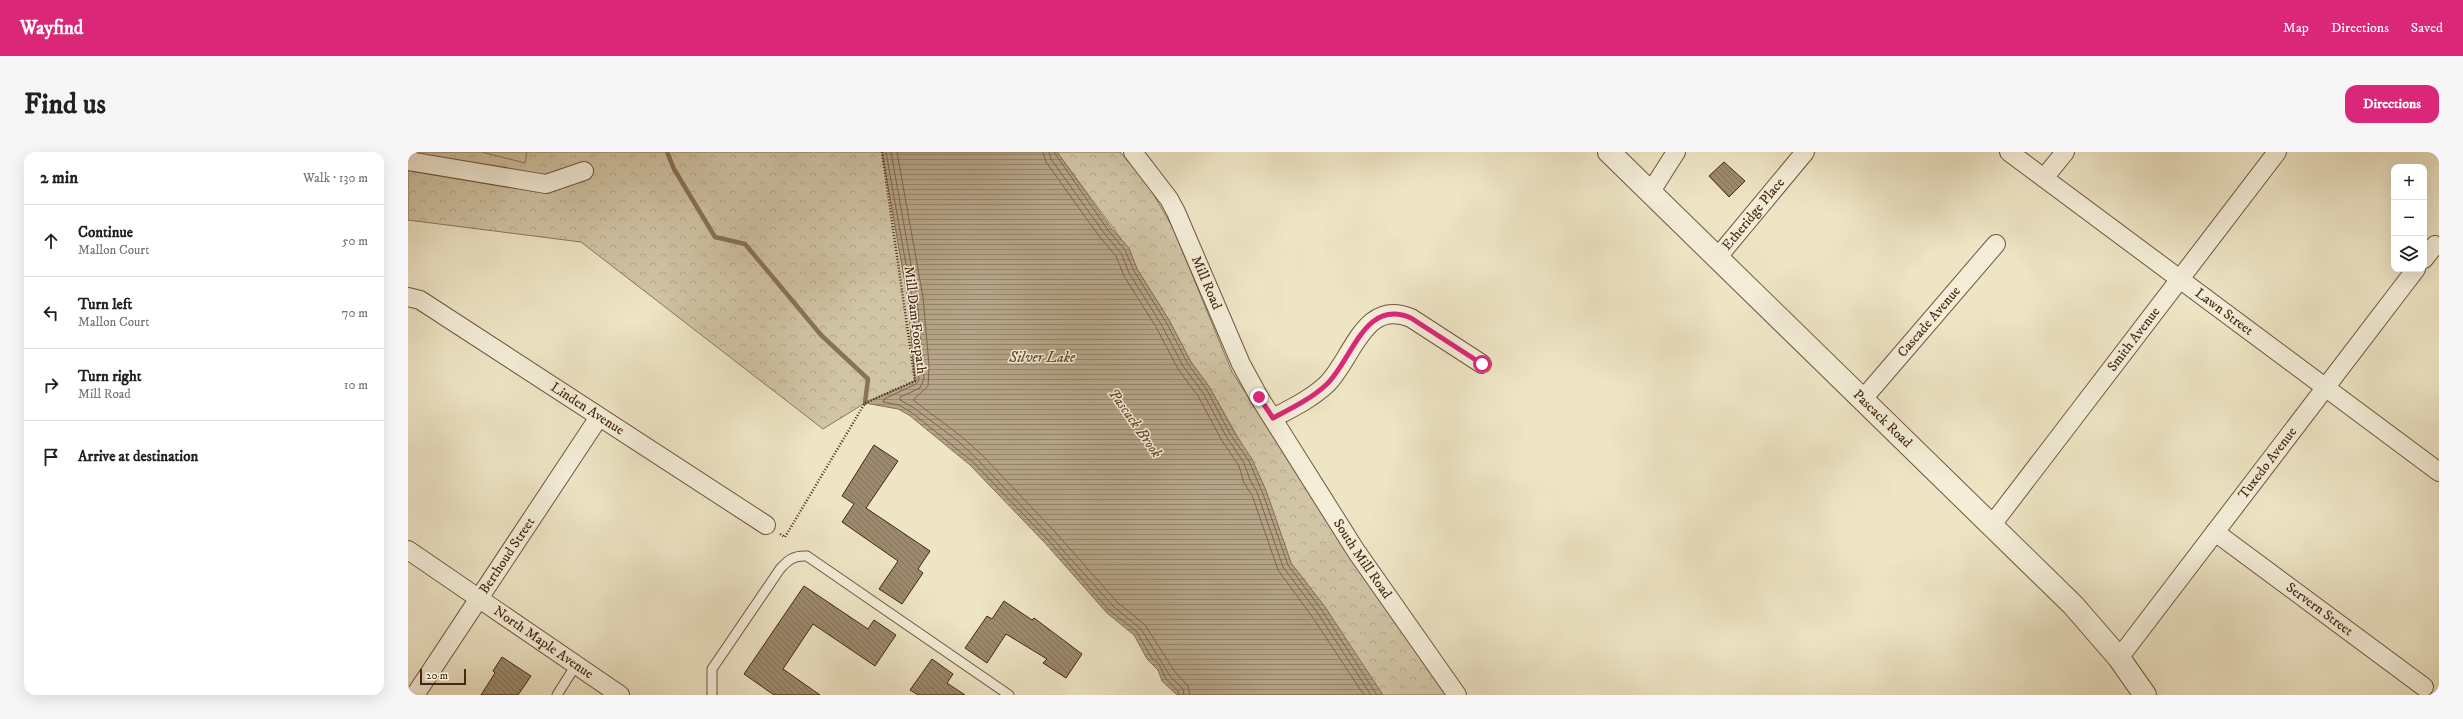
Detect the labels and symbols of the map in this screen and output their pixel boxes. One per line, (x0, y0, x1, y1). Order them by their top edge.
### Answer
street label: Etheridge Place (1718, 174, 1789, 254)
street label: Mill Road (1187, 253, 1226, 313)
street label: Mill Dam Footpath (899, 265, 931, 376)
street label: Cascade Avenue (1894, 282, 1965, 361)
street label: Lawn Street (2191, 284, 2257, 340)
street label: Smith Avenue (2103, 303, 2164, 375)
water label: Silver Lake (1008, 348, 1076, 367)
route start (1473, 355, 1491, 373)
street label: Linden Avenue (547, 378, 628, 440)
water label: Pascack Brook (1104, 384, 1166, 462)
street label: Pascack Road (1849, 386, 1916, 452)
route end (1250, 388, 1268, 406)
street label: Tuxedo Avenue (2234, 423, 2301, 503)
street label: Berthoud Street (475, 513, 539, 598)
street label: South Mill Road (1329, 516, 1396, 602)
street label: Servern Street (2282, 579, 2357, 641)
street label: North Maple Avenue (490, 602, 597, 683)
scale bar (420, 667, 466, 686)

